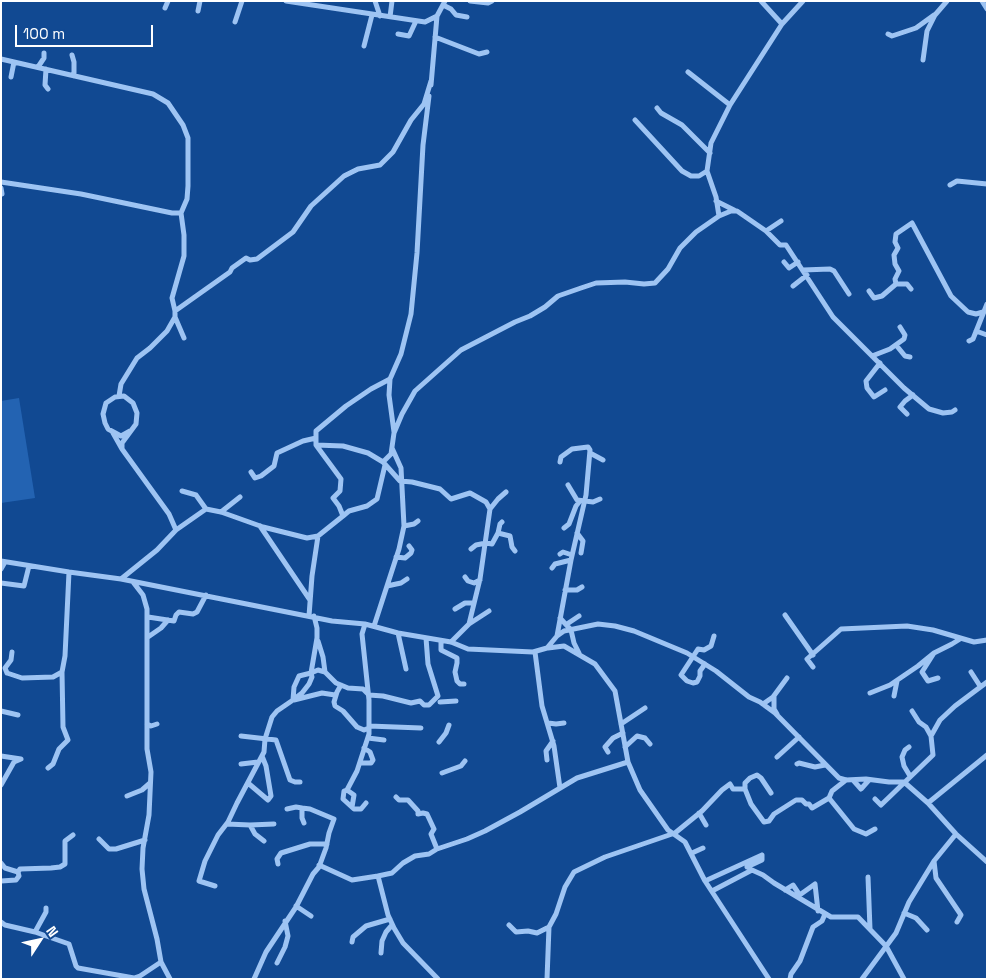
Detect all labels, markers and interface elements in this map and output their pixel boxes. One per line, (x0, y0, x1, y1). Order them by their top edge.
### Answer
scale bar (18, 15, 155, 47)
text: 100 m (23, 24, 65, 43)
north arrow (15, 915, 65, 965)
text: N (42, 922, 62, 940)

